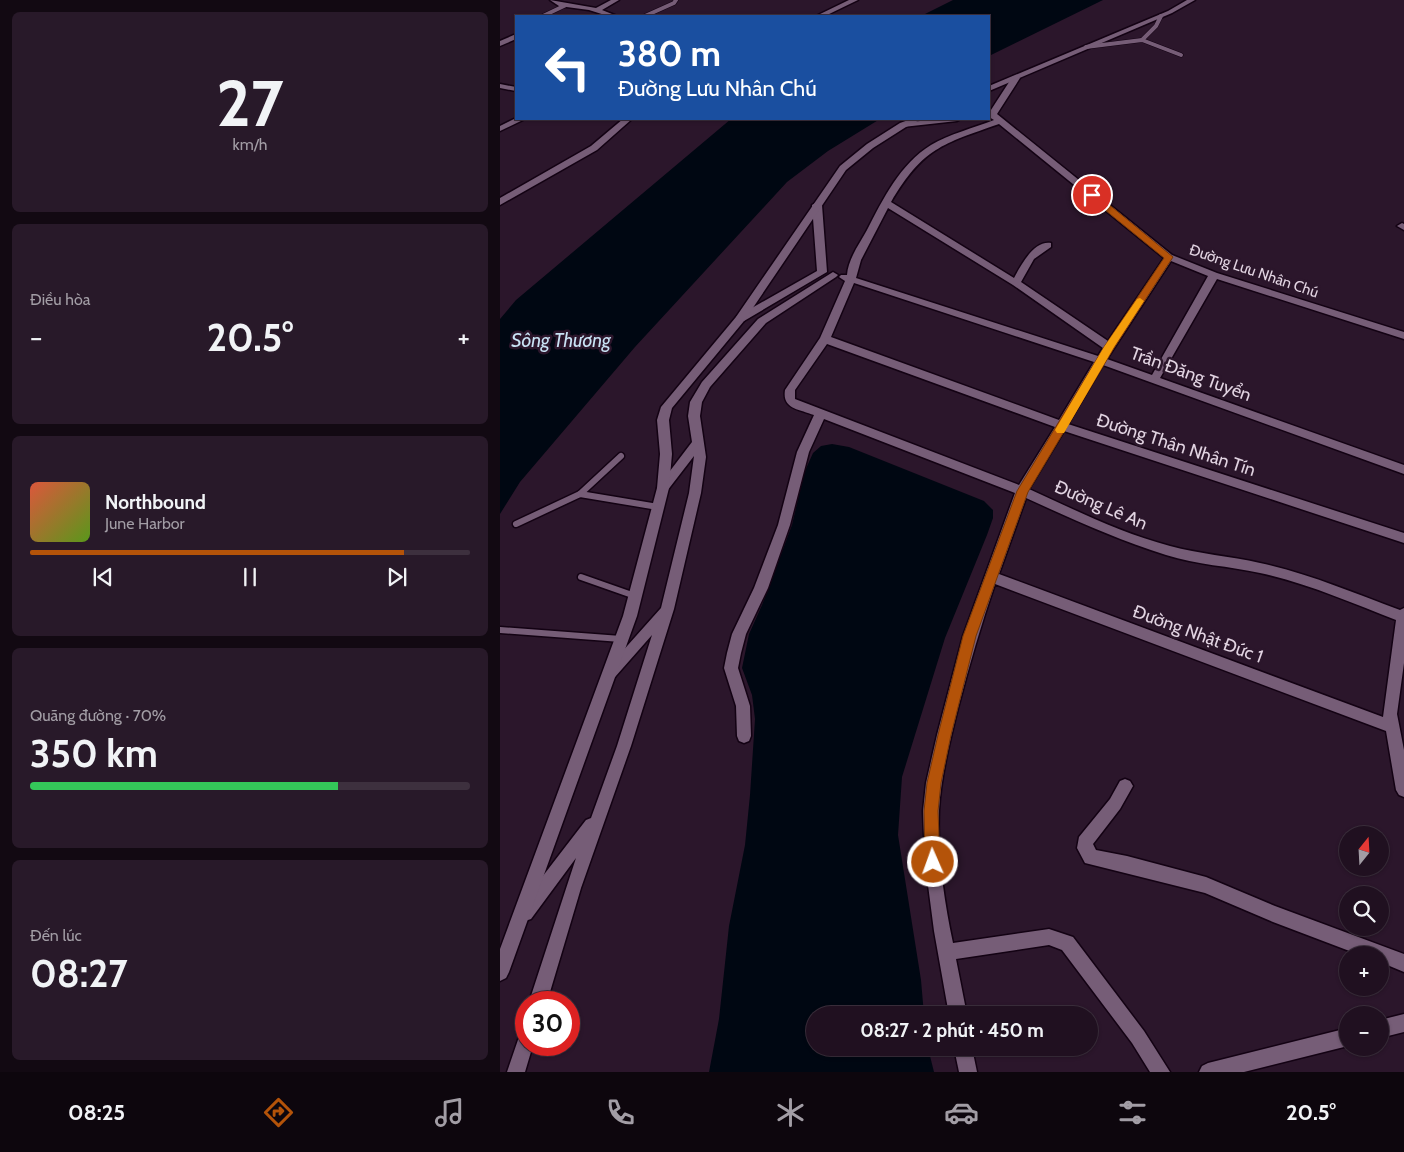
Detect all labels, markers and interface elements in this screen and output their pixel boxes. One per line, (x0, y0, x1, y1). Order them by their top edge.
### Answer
text: 380 m (618, 32, 721, 75)
icon: left (535, 35, 600, 100)
text: 27 (216, 63, 284, 142)
text: Đường Lưu Nhân Chú (618, 75, 817, 102)
text: km/h (232, 135, 268, 154)
pin (1071, 174, 1113, 216)
icon: arrive (1078, 181, 1106, 209)
street label: Đường Lưu Nhân Chú (1187, 240, 1321, 302)
text: Điều hòa (30, 290, 90, 309)
text: 20.5° (207, 314, 293, 361)
text: − (30, 320, 42, 354)
text: + (458, 320, 470, 354)
water label: Sông Thương (511, 329, 612, 352)
street label: Trần Đăng Tuyển (1128, 342, 1254, 406)
street label: Đường Thân Nhân Tín (1094, 409, 1258, 481)
street label: Đường Lê An (1051, 476, 1151, 534)
text: Northbound (105, 491, 206, 514)
text: June Harbor (105, 514, 185, 533)
icon: previous (89, 563, 117, 591)
icon: pause (236, 563, 264, 591)
icon: next (383, 563, 411, 591)
street label: Đường Nhật Đức 1 (1130, 600, 1266, 668)
text: Quãng đường · 70% (30, 706, 166, 725)
text: 350 km (30, 730, 158, 777)
north arrow (1339, 826, 1389, 876)
map controls (1339, 826, 1389, 1056)
position arrow (906, 835, 958, 887)
button: search (1339, 886, 1389, 936)
text: Đến lúc (30, 926, 82, 945)
button: + (1339, 946, 1389, 996)
text: 08:27 (30, 950, 128, 997)
speed limit sign: 30 (515, 991, 580, 1056)
button: − (1339, 1006, 1389, 1056)
text: 08:27 · 2 phút · 450 m (860, 1019, 1044, 1042)
icon: directions (261, 1095, 296, 1130)
icon: music (432, 1095, 467, 1130)
icon: phone (603, 1095, 638, 1130)
icon: climate (773, 1095, 808, 1130)
icon: car (944, 1095, 979, 1130)
icon: filters (1115, 1095, 1150, 1130)
text: 08:25 (68, 1099, 125, 1126)
text: 20.5° (1286, 1099, 1336, 1126)

